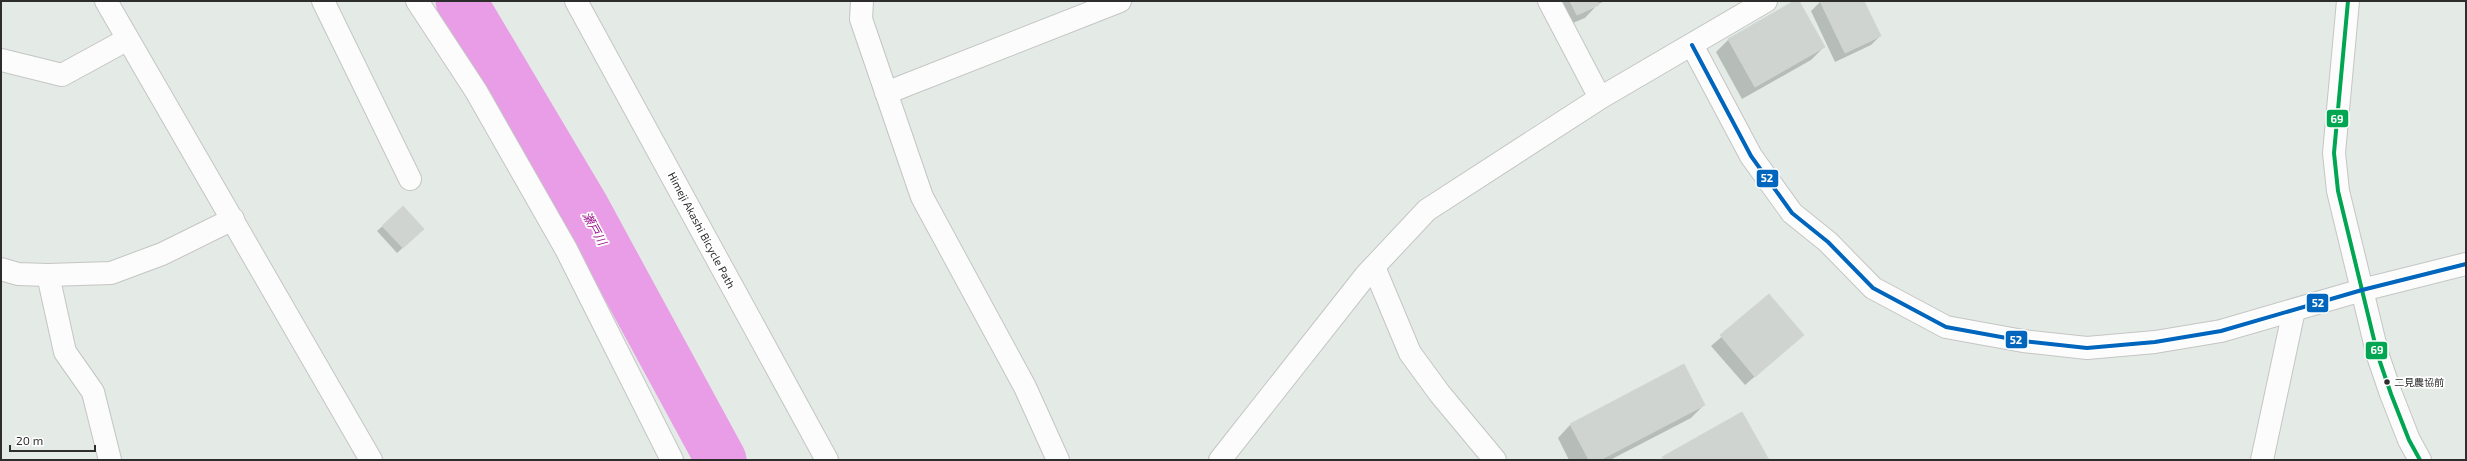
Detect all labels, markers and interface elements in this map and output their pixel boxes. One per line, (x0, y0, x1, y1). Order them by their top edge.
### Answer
line badge: 69 (2326, 109, 2349, 128)
text: 69 (2331, 112, 2343, 125)
line badge: 52 (1756, 169, 1779, 188)
street label: Himeji Akashi Bicycle Path (665, 170, 738, 291)
text: 52 (1761, 171, 1773, 184)
water label: 瀬戸川 (580, 209, 611, 249)
line badge: 52 (2306, 293, 2329, 313)
text: 52 (2312, 296, 2324, 309)
line badge: 52 (2005, 330, 2028, 349)
text: 52 (2010, 333, 2022, 346)
line badge: 69 (2365, 341, 2388, 360)
text: 69 (2371, 343, 2383, 356)
place label: 二見農協前 (2394, 376, 2444, 388)
marker: 二見農協前 (2382, 377, 2392, 387)
scale bar (10, 427, 95, 453)
text: 20 m (16, 433, 43, 447)

